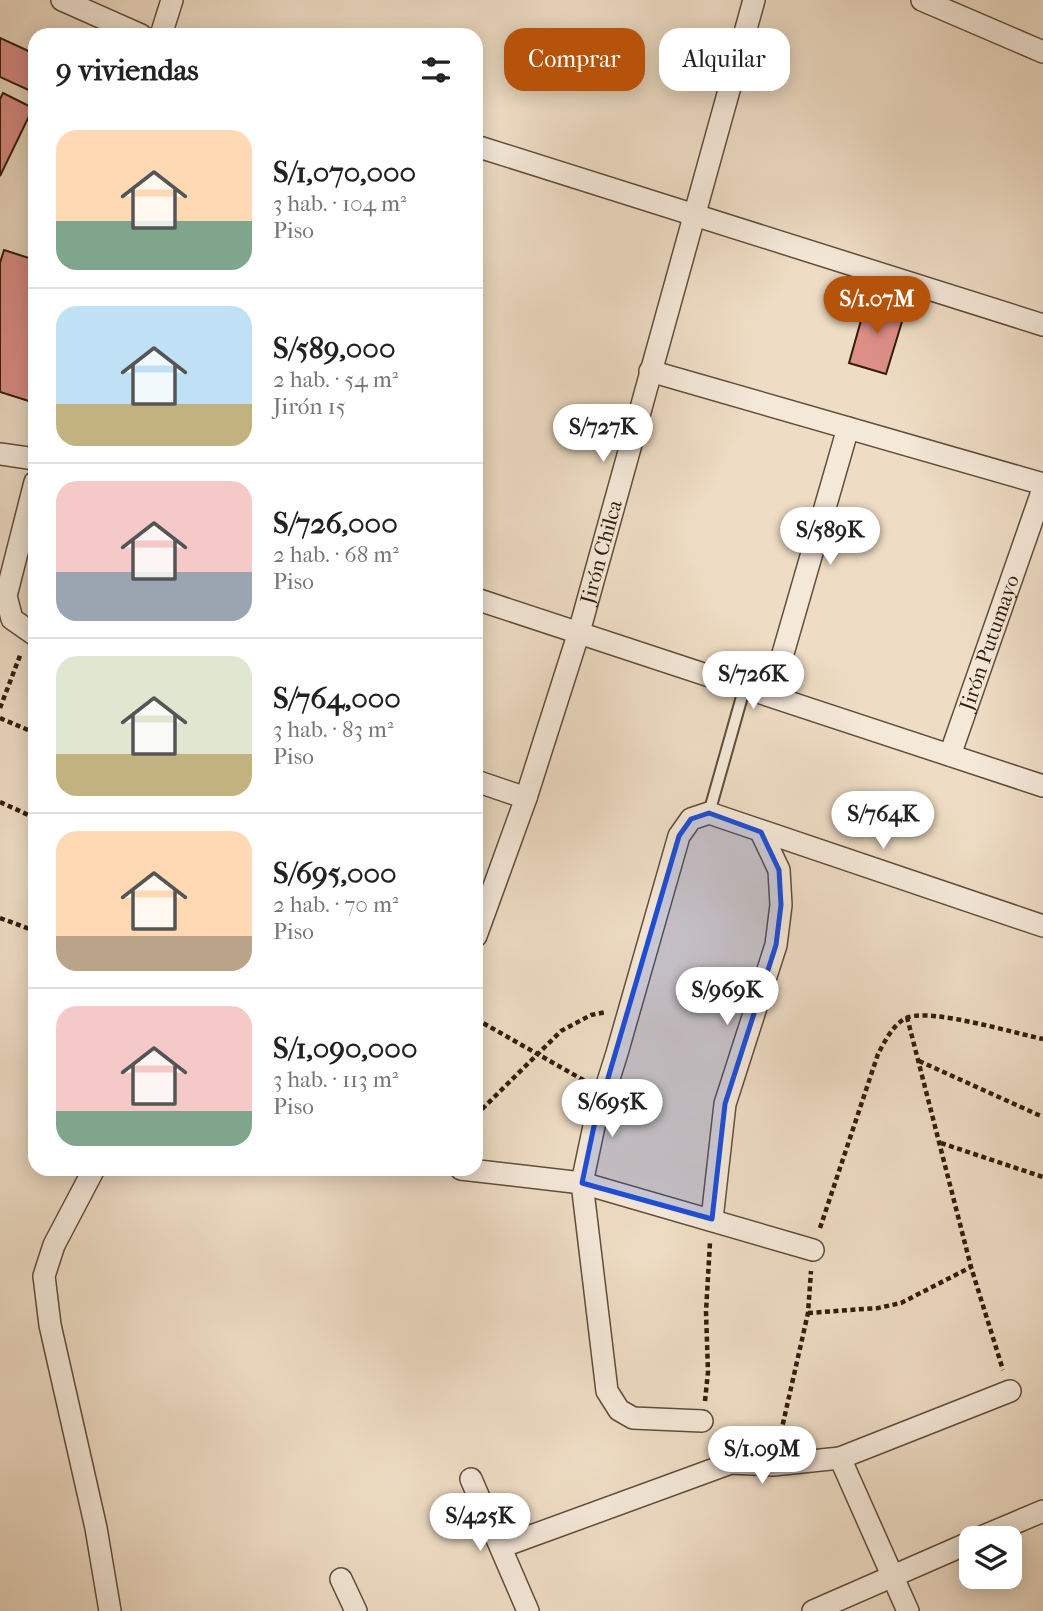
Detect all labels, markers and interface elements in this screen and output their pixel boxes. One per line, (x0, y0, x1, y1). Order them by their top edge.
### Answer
chip: Comprar (504, 28, 645, 91)
chip: Alquilar (659, 28, 790, 91)
icon: filters (417, 51, 455, 89)
text: 9 viviendas (56, 53, 199, 88)
text: S/1,070,000 (273, 155, 416, 190)
icon: home (112, 158, 196, 242)
text: 3 hab. · 104 m² (273, 190, 407, 217)
text: Piso (273, 217, 314, 244)
pin: S/1.07M (812, 276, 942, 336)
text: S/1.07M (840, 285, 914, 312)
text: S/589,000 (273, 331, 395, 366)
icon: home (112, 334, 196, 418)
text: 2 hab. · 54 m² (273, 366, 398, 393)
text: Jirón 15 (273, 393, 346, 420)
pin: S/727K (546, 405, 660, 464)
text: S/727K (569, 413, 637, 440)
street label: Jirón Chilca (575, 497, 627, 609)
text: S/726,000 (273, 506, 398, 541)
pin: S/589K (773, 508, 887, 567)
icon: home (112, 509, 196, 593)
text: S/589K (796, 516, 864, 543)
text: 2 hab. · 68 m² (273, 541, 399, 568)
text: Piso (273, 568, 314, 595)
street label: Jirón Putumayo (954, 572, 1024, 716)
pin: S/726K (696, 652, 810, 711)
text: S/726K (718, 660, 788, 687)
text: S/764,000 (273, 681, 401, 716)
icon: home (112, 684, 196, 768)
text: 3 hab. · 83 m² (273, 716, 393, 743)
text: Piso (273, 743, 314, 770)
pin: S/764K (826, 792, 940, 851)
text: S/764K (847, 800, 919, 827)
text: S/695,000 (273, 856, 397, 891)
icon: home (112, 859, 196, 943)
text: 2 hab. · 70 m² (273, 891, 399, 918)
text: Piso (273, 918, 314, 945)
pin: S/969K (670, 968, 784, 1027)
text: S/969K (692, 976, 762, 1003)
text: S/1,090,000 (273, 1031, 417, 1066)
icon: home (112, 1034, 196, 1118)
text: 3 hab. · 113 m² (273, 1066, 398, 1093)
pin: S/695K (555, 1080, 669, 1139)
text: S/695K (578, 1088, 646, 1115)
text: Piso (273, 1093, 314, 1120)
pin: S/1.09M (697, 1426, 827, 1486)
text: S/1.09M (724, 1435, 800, 1462)
pin: S/425K (423, 1494, 537, 1553)
text: S/425K (446, 1502, 514, 1529)
map controls (959, 1526, 1022, 1589)
button: layers (959, 1526, 1022, 1589)

